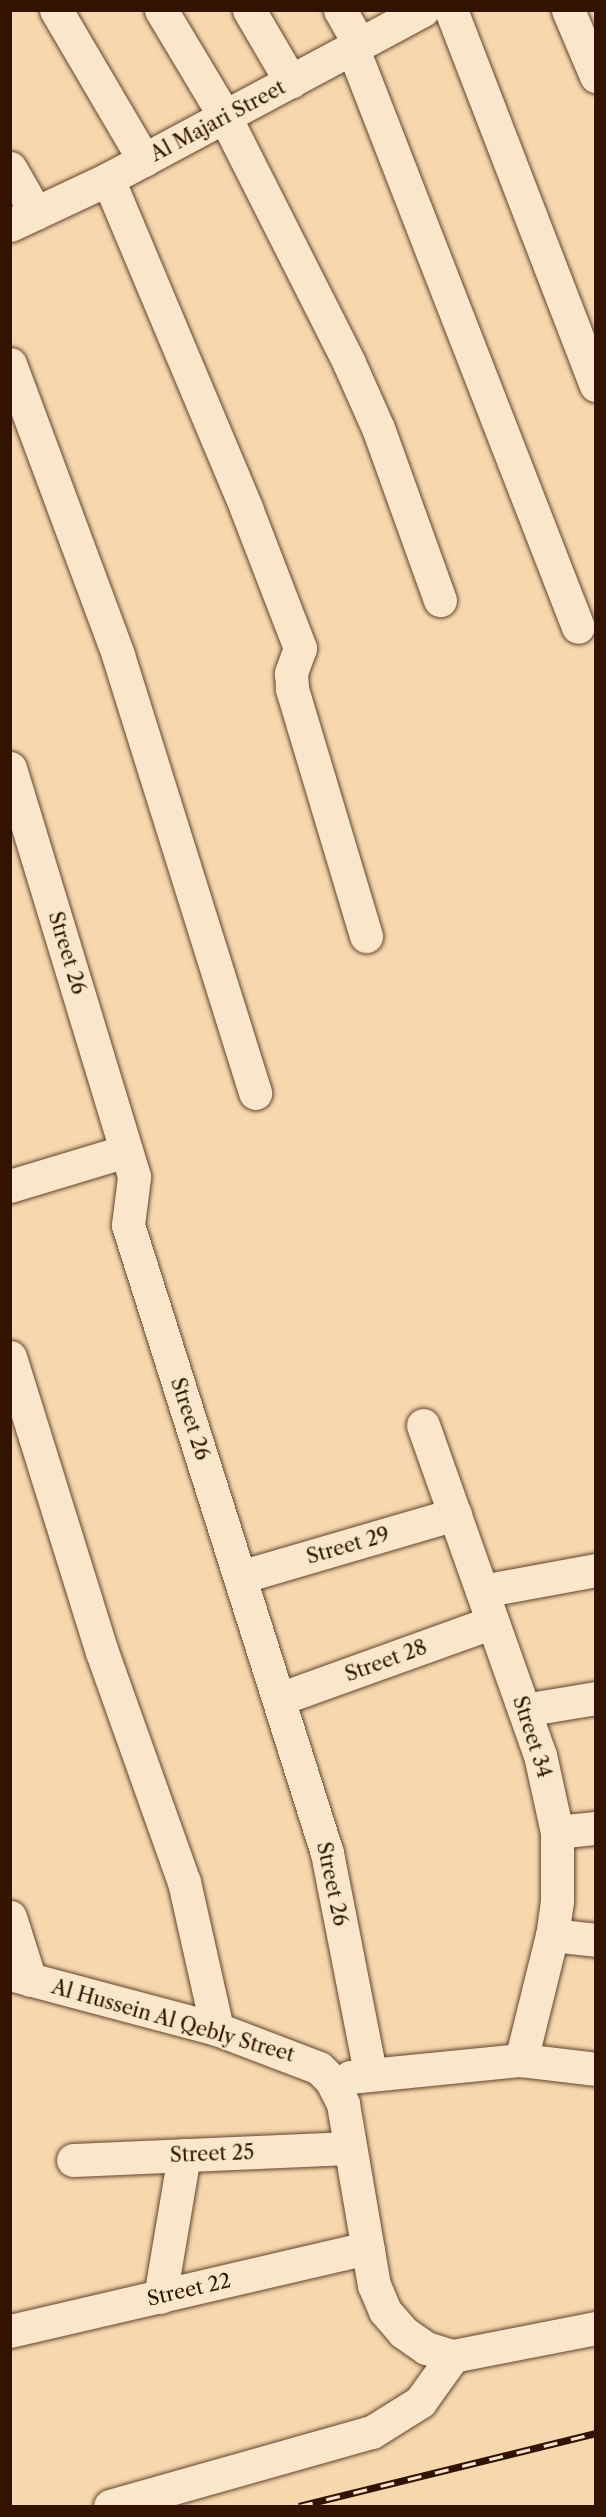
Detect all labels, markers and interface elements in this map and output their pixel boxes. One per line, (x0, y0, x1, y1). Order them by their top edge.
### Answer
street label: Al Majari Street (146, 75, 290, 167)
street label: Street 26 (43, 909, 91, 997)
street label: Street 26 (165, 1375, 215, 1463)
street label: Street 29 (304, 1523, 392, 1569)
street label: Street 28 (342, 1635, 430, 1687)
street label: Street 34 (508, 1693, 556, 1781)
street label: Street 26 (311, 1840, 353, 1928)
street label: Al Hussein Al Qebly Street (48, 1975, 298, 2067)
street label: Street 25 (169, 2141, 255, 2167)
street label: Street 22 (145, 2269, 233, 2311)

